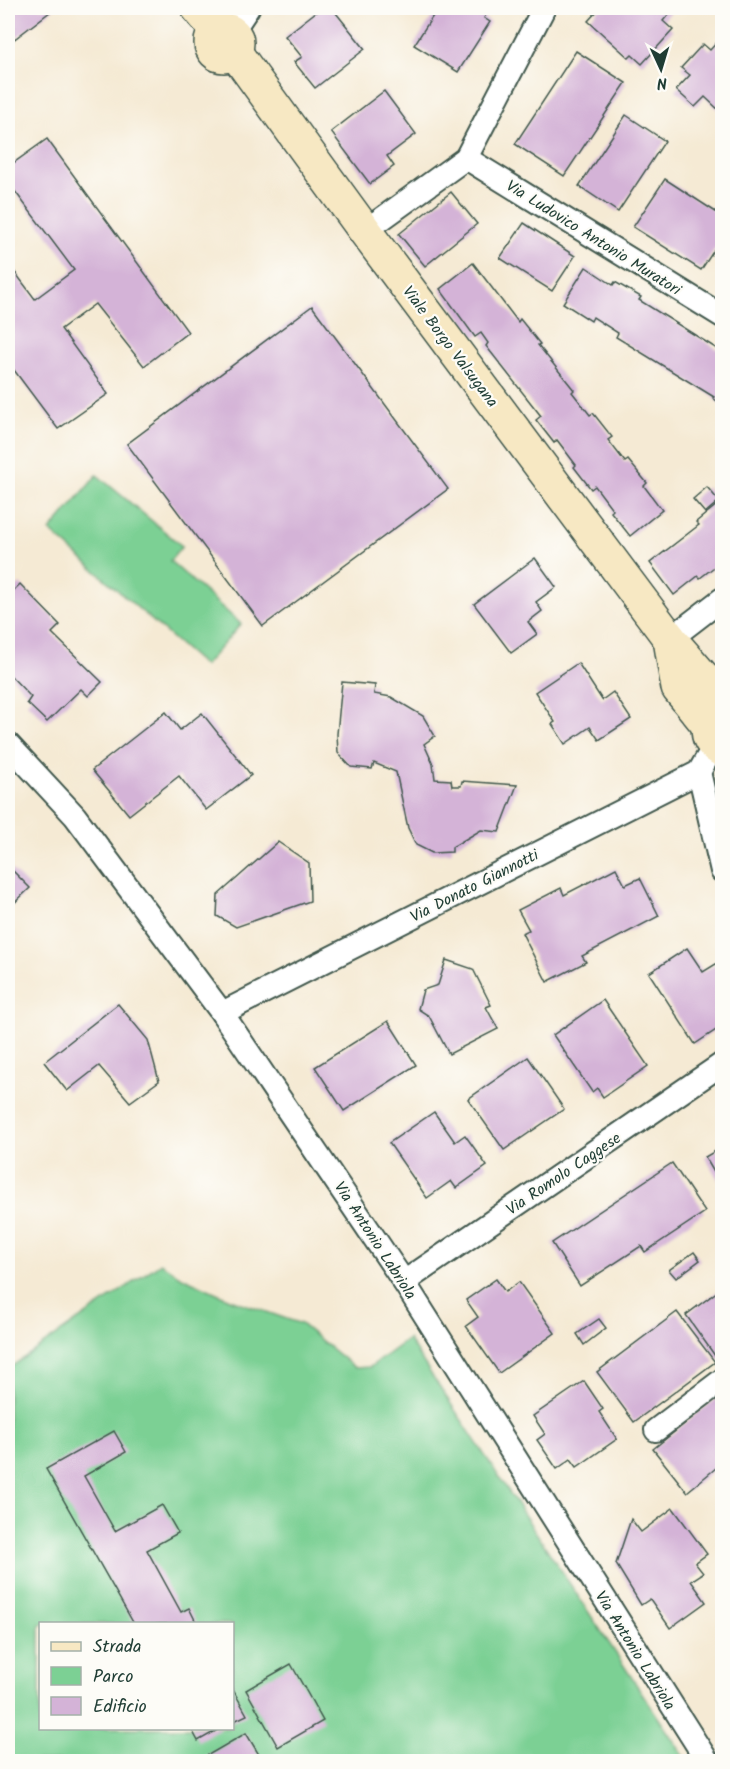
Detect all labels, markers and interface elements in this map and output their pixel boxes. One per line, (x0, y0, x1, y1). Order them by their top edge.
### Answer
north arrow (631, 39, 691, 99)
text: N (656, 70, 668, 95)
street label: Via Ludovico Antonio Muratori (501, 174, 687, 303)
street label: Viale Borgo Valsugana (396, 281, 504, 413)
street label: Via Donato Giannotti (406, 843, 544, 930)
street label: Via Romolo Caggese (501, 1126, 626, 1222)
street label: Via Antonio Labriola (327, 1177, 422, 1305)
street label: Via Antonio Labriola (588, 1586, 681, 1715)
legend (39, 1622, 234, 1730)
text: Strada (93, 1633, 141, 1662)
text: Parco (93, 1663, 133, 1692)
text: Edificio (93, 1693, 147, 1722)

